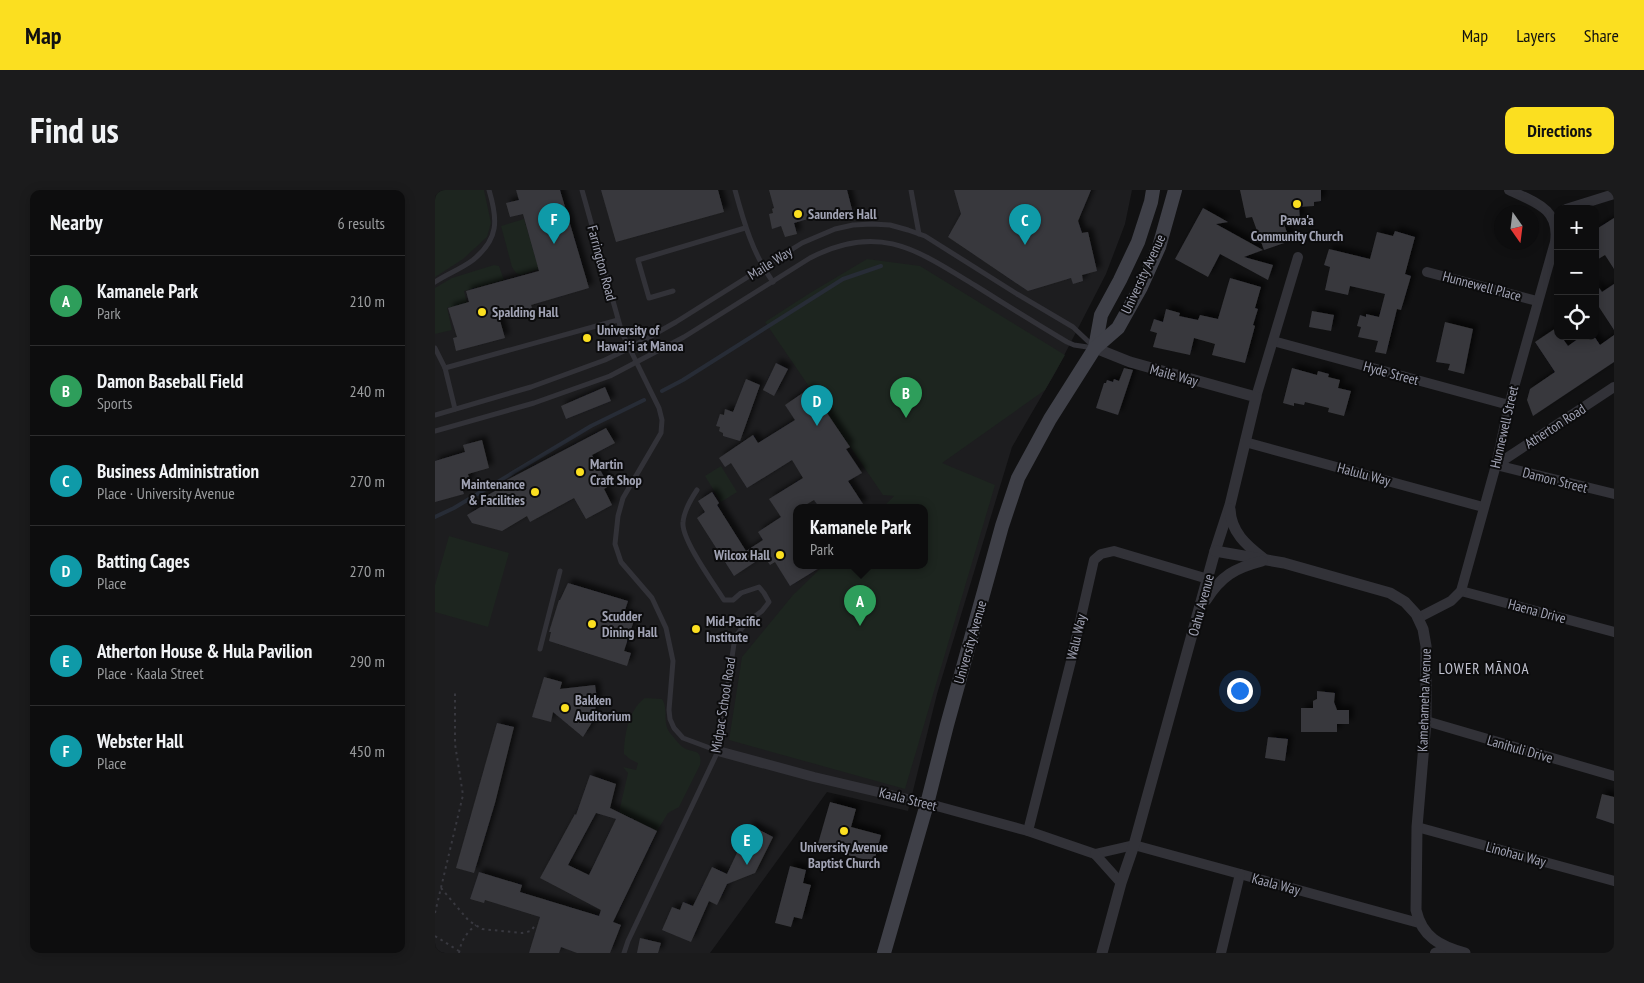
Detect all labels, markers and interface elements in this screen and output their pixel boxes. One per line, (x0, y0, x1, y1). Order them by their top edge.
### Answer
text: Map (25, 20, 62, 51)
text: Map (1462, 24, 1488, 47)
text: Layers (1516, 24, 1556, 47)
text: Share (1584, 24, 1619, 47)
text: Find us (30, 107, 119, 153)
button: Directions (1505, 107, 1614, 154)
marker: Pawa'a Community Church (1291, 198, 1303, 210)
pin: F (538, 203, 570, 244)
pin: C (1009, 204, 1041, 245)
place label: Saunders Hall (808, 205, 877, 223)
north arrow (1494, 205, 1539, 250)
map controls (1554, 205, 1599, 340)
button: + (1554, 205, 1599, 250)
marker: Saunders Hall (792, 208, 804, 220)
text: Nearby (50, 209, 103, 236)
place label: Pawa'a Community Church (1251, 211, 1343, 245)
text: 6 results (338, 213, 385, 233)
street label: Farrington Road (583, 223, 621, 303)
street label: University Avenue (1117, 231, 1169, 317)
street label: Maile Way (744, 242, 796, 284)
button: − (1554, 250, 1599, 295)
street label: Hunnewell Place (1441, 267, 1523, 305)
text: Kamanele Park (97, 279, 198, 303)
text: A (62, 291, 70, 311)
text: 210 m (350, 291, 385, 311)
button: locate (1554, 295, 1599, 340)
text: Park (97, 303, 121, 323)
place label: Spalding Hall (492, 303, 559, 321)
marker: Spalding Hall (476, 306, 488, 318)
place label: University of Hawaiʻi at Mānoa (597, 321, 684, 355)
marker: University of Hawaiʻi at Mānoa (581, 332, 593, 344)
street label: Hyde Street (1361, 357, 1421, 389)
street label: Maile Way (1148, 360, 1201, 390)
text: Damon Baseball Field (97, 369, 243, 393)
pin: B (890, 377, 922, 418)
text: B (62, 381, 70, 401)
text: 240 m (350, 381, 385, 401)
street label: Hunnewell Street (1486, 384, 1522, 470)
pin: D (801, 385, 833, 426)
text: Sports (97, 393, 132, 413)
street label: Atherton Road (1521, 400, 1589, 452)
place label: Martin Craft Shop (590, 455, 642, 489)
street label: Halulu Way (1335, 458, 1393, 490)
text: Business Administration (97, 459, 259, 483)
street label: Damon Street (1521, 463, 1589, 497)
marker: Martin Craft Shop (574, 466, 586, 478)
text: C (62, 471, 70, 491)
text: 270 m (350, 471, 385, 491)
place label: Maintenance & Facilities (461, 475, 525, 509)
text: Place · University Avenue (97, 483, 235, 503)
marker: Maintenance & Facilities (529, 486, 541, 498)
popup (793, 504, 928, 569)
text: Kamanele Park (810, 515, 911, 539)
text: Park (810, 539, 834, 559)
place label: Wilcox Hall (713, 546, 771, 564)
text: Batting Cages (97, 549, 190, 573)
marker: Wilcox Hall (774, 549, 786, 561)
text: D (62, 561, 70, 581)
text: 270 m (350, 561, 385, 581)
street label: Oahu Avenue (1184, 572, 1218, 638)
text: Place (97, 573, 126, 593)
pin: A (844, 585, 876, 626)
street label: Haena Drive (1506, 595, 1568, 627)
street label: University Avenue (950, 598, 991, 686)
place label: Scudder Dining Hall (602, 607, 658, 641)
place label: Mid-Pacific Institute (706, 612, 760, 646)
street label: Walu Way (1062, 612, 1090, 662)
marker: Scudder Dining Hall (586, 618, 598, 630)
marker: Mid-Pacific Institute (690, 623, 702, 635)
text: Atherton House & Hula Pavilion (97, 639, 312, 663)
street label: Kamehameha Avenue (1413, 648, 1435, 752)
text: E (63, 651, 69, 671)
text: 290 m (350, 651, 385, 671)
street label: Midpac School Road (707, 656, 739, 754)
district label: LOWER MĀNOA (1439, 659, 1529, 678)
text: Place · Kaala Street (97, 663, 204, 683)
your location (1227, 678, 1253, 704)
place label: Bakken Auditorium (574, 691, 631, 725)
marker: Bakken Auditorium (559, 702, 571, 714)
text: Webster Hall (97, 729, 183, 753)
street label: Lanihuli Drive (1485, 731, 1555, 767)
text: F (63, 741, 69, 761)
text: 450 m (350, 741, 385, 761)
text: Place (97, 753, 126, 773)
street label: Kaala Street (877, 783, 939, 815)
pin: E (731, 824, 763, 865)
marker: University Avenue Baptist Church (838, 825, 850, 837)
street label: Linohau Way (1484, 837, 1549, 871)
place label: University Avenue Baptist Church (800, 838, 888, 872)
street label: Kaala Way (1250, 869, 1303, 899)

